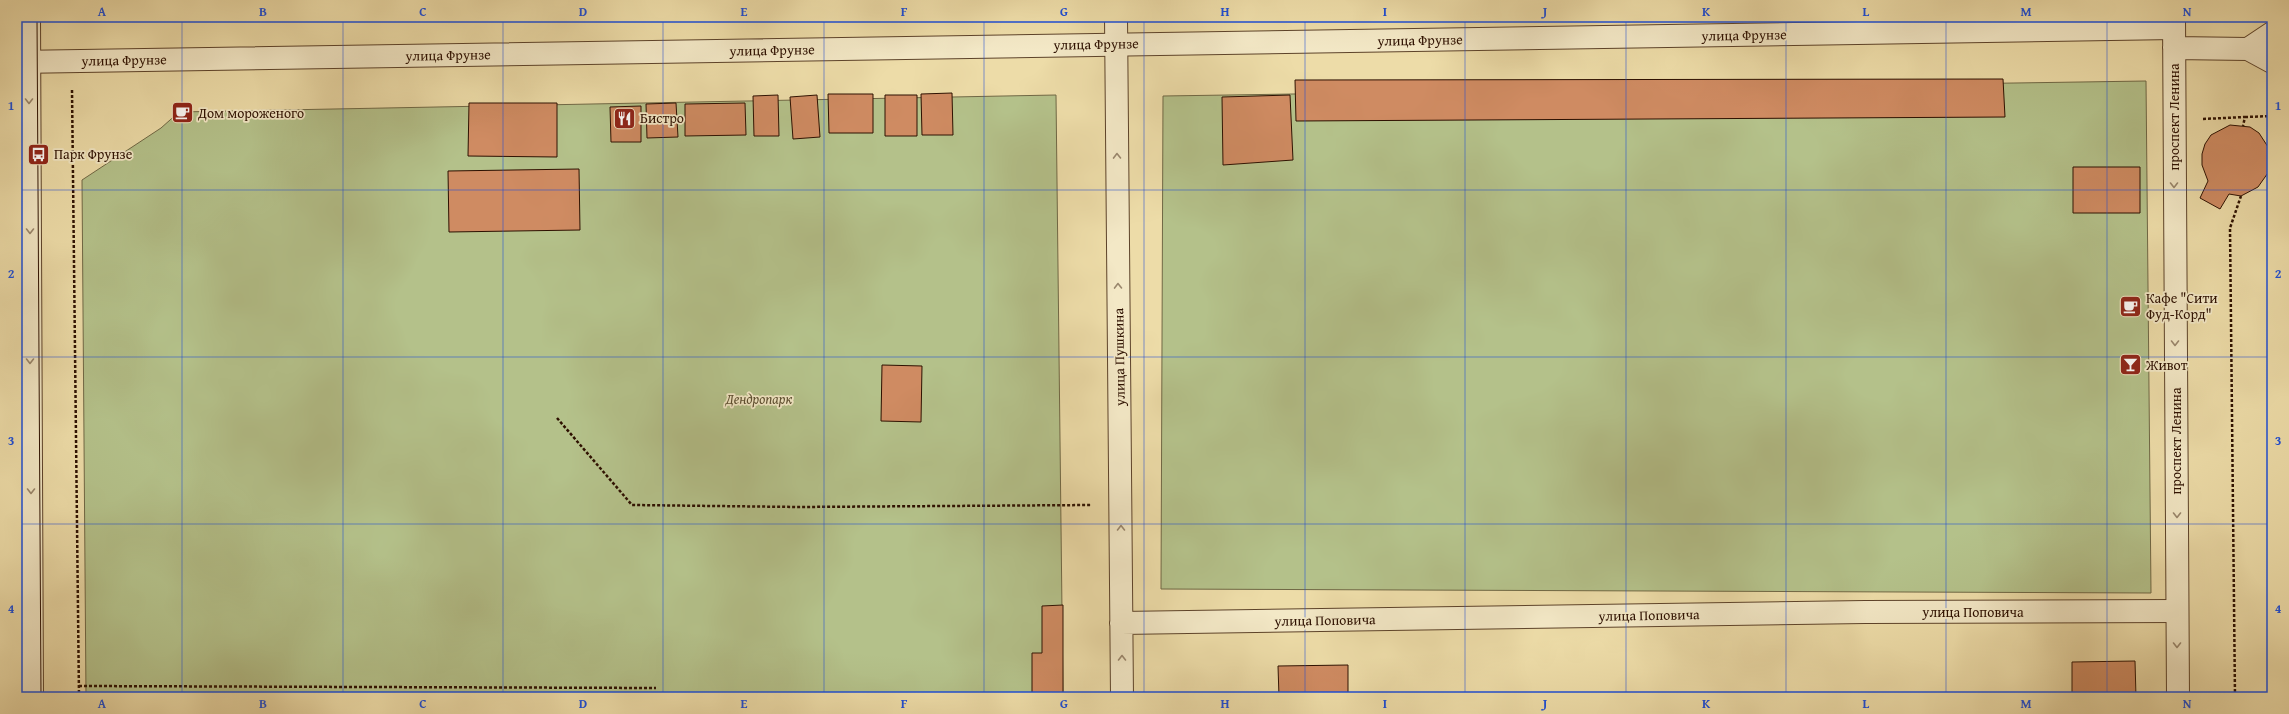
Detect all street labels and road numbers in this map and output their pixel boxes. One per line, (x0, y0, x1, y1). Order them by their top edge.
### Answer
street label: улица Фрунзе (1700, 24, 1787, 46)
street label: улица Фрунзе (1376, 29, 1463, 51)
street label: улица Фрунзе (1052, 33, 1139, 55)
street label: улица Фрунзе (728, 39, 815, 61)
street label: улица Фрунзе (404, 44, 491, 66)
street label: улица Фрунзе (80, 49, 167, 71)
street label: проспект Ленина (2164, 63, 2184, 171)
street label: улица Пушкина (1108, 307, 1130, 407)
street label: проспект Ленина (2166, 387, 2186, 495)
street label: улица Поповича (1921, 602, 2024, 622)
street label: улица Поповича (1597, 604, 1700, 626)
street label: улица Поповича (1273, 609, 1376, 631)

